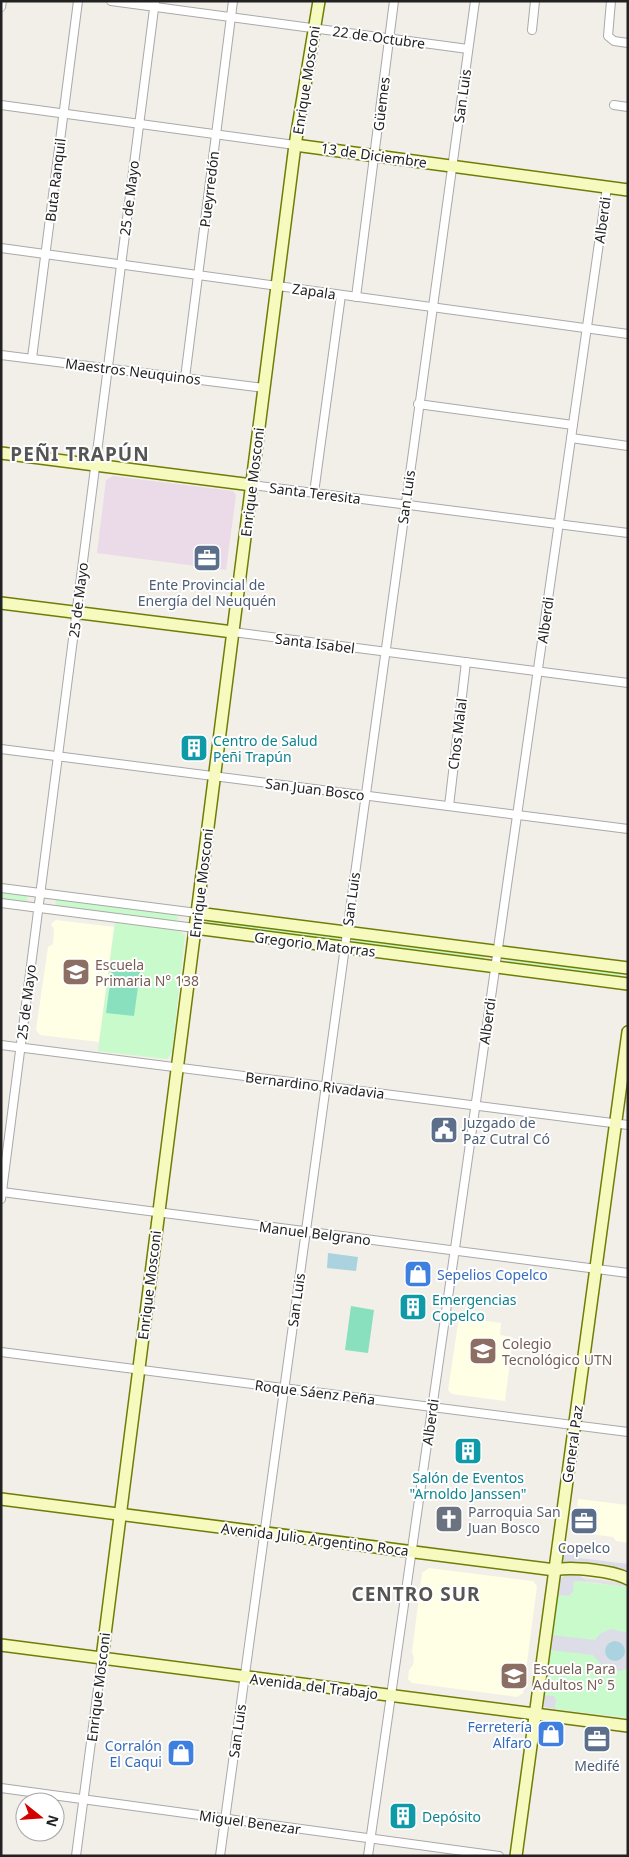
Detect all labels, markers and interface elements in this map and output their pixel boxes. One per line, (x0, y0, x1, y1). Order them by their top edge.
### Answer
street label: 22 de Octubre (332, 21, 427, 53)
street label: Enrique Mosconi (288, 24, 324, 136)
street label: San Luis (449, 68, 475, 124)
street label: Güemes (368, 76, 394, 132)
street label: Buta Ranquil (40, 137, 70, 223)
street label: 13 de Diciembre (320, 138, 428, 172)
street label: Pueyrredón (195, 150, 223, 228)
street label: 25 de Mayo (115, 159, 143, 237)
street label: Alberdi (589, 196, 615, 244)
street label: Zapala (291, 279, 337, 303)
street label: Maestros Neuquinos (64, 353, 202, 389)
street label: Enrique Mosconi (236, 426, 268, 538)
district label: PEÑI TRAPÚN (10, 441, 150, 467)
street label: San Luis (393, 469, 419, 525)
street label: Santa Teresita (268, 478, 362, 508)
office icon: Ente Provincial de Energía del Neuquén (192, 543, 222, 573)
street label: 25 de Mayo (64, 561, 92, 639)
place label: Ente Provincial de Energía del Neuquén (138, 575, 276, 610)
street label: Alberdi (532, 596, 558, 644)
street label: Santa Isabel (274, 629, 356, 657)
street label: Chos Malal (443, 697, 471, 771)
place label: Centro de Salud Peñi Trapún (213, 731, 318, 766)
building icon: Centro de Salud Peñi Trapún (179, 733, 209, 763)
street label: San Juan Bosco (264, 773, 366, 805)
street label: Enrique Mosconi (185, 827, 217, 939)
street label: San Luis (338, 871, 364, 927)
street label: Gregorio Matorras (253, 927, 377, 961)
place label: Escuela Primaria N° 138 (95, 955, 199, 990)
school or university icon: Escuela Primaria N° 138 (61, 957, 91, 987)
street label: 25 de Mayo (12, 963, 40, 1041)
street label: Alberdi (474, 997, 500, 1045)
street label: Bernardino Rivadavia (244, 1067, 386, 1103)
place label: Juzgado de Paz Cutral Có (461, 1113, 550, 1148)
public building icon: Juzgado de Paz Cutral Có (429, 1115, 459, 1145)
street label: Manuel Belgrano (258, 1217, 372, 1249)
street label: Enrique Mosconi (133, 1229, 165, 1341)
shop icon: Sepelios Copelco (403, 1259, 433, 1289)
place label: Sepelios Copelco (437, 1265, 548, 1284)
street label: San Luis (283, 1272, 309, 1328)
place label: Emergencias Copelco (432, 1290, 517, 1325)
building icon: Emergencias Copelco (398, 1292, 428, 1322)
place label: Colegio Tecnológico UTN (502, 1334, 612, 1369)
school or university icon: Colegio Tecnológico UTN (468, 1336, 498, 1366)
street label: Roque Sáenz Peña (254, 1375, 376, 1409)
street label: Alberdi (417, 1398, 443, 1446)
street label: General Paz (557, 1404, 587, 1484)
building icon: Salón de Eventos "Arnoldo Janssen" (453, 1436, 483, 1466)
place label: Salón de Eventos "Arnoldo Janssen" (410, 1468, 526, 1503)
place label: Parroquia San Juan Bosco (466, 1502, 561, 1537)
church icon: Parroquia San Juan Bosco (434, 1504, 464, 1534)
office icon: Copelco (569, 1506, 599, 1536)
street label: Avenida Julio Argentino Roca (220, 1518, 410, 1560)
place label: Copelco (558, 1538, 610, 1557)
district label: CENTRO SUR (352, 1581, 480, 1607)
street label: Enrique Mosconi (82, 1631, 114, 1743)
place label: Escuela Para Adultos N° 5 (533, 1659, 616, 1694)
school or university icon: Escuela Para Adultos N° 5 (499, 1661, 529, 1691)
street label: Avenida del Trabajo (249, 1669, 379, 1703)
street label: San Luis (224, 1703, 250, 1759)
place label: Ferretería Alfaro (467, 1717, 532, 1752)
shop icon: Ferretería Alfaro (536, 1719, 566, 1749)
office icon: Medifé (582, 1724, 612, 1754)
place label: Corralón El Caqui (105, 1736, 162, 1771)
shop icon: Corralón El Caqui (166, 1738, 196, 1768)
place label: Medifé (574, 1756, 620, 1775)
north arrow (15, 1792, 65, 1842)
building icon: Depósito (388, 1801, 418, 1831)
street label: Miguel Benezar (198, 1805, 302, 1839)
place label: Depósito (422, 1807, 481, 1826)
text: N (42, 1813, 64, 1829)

